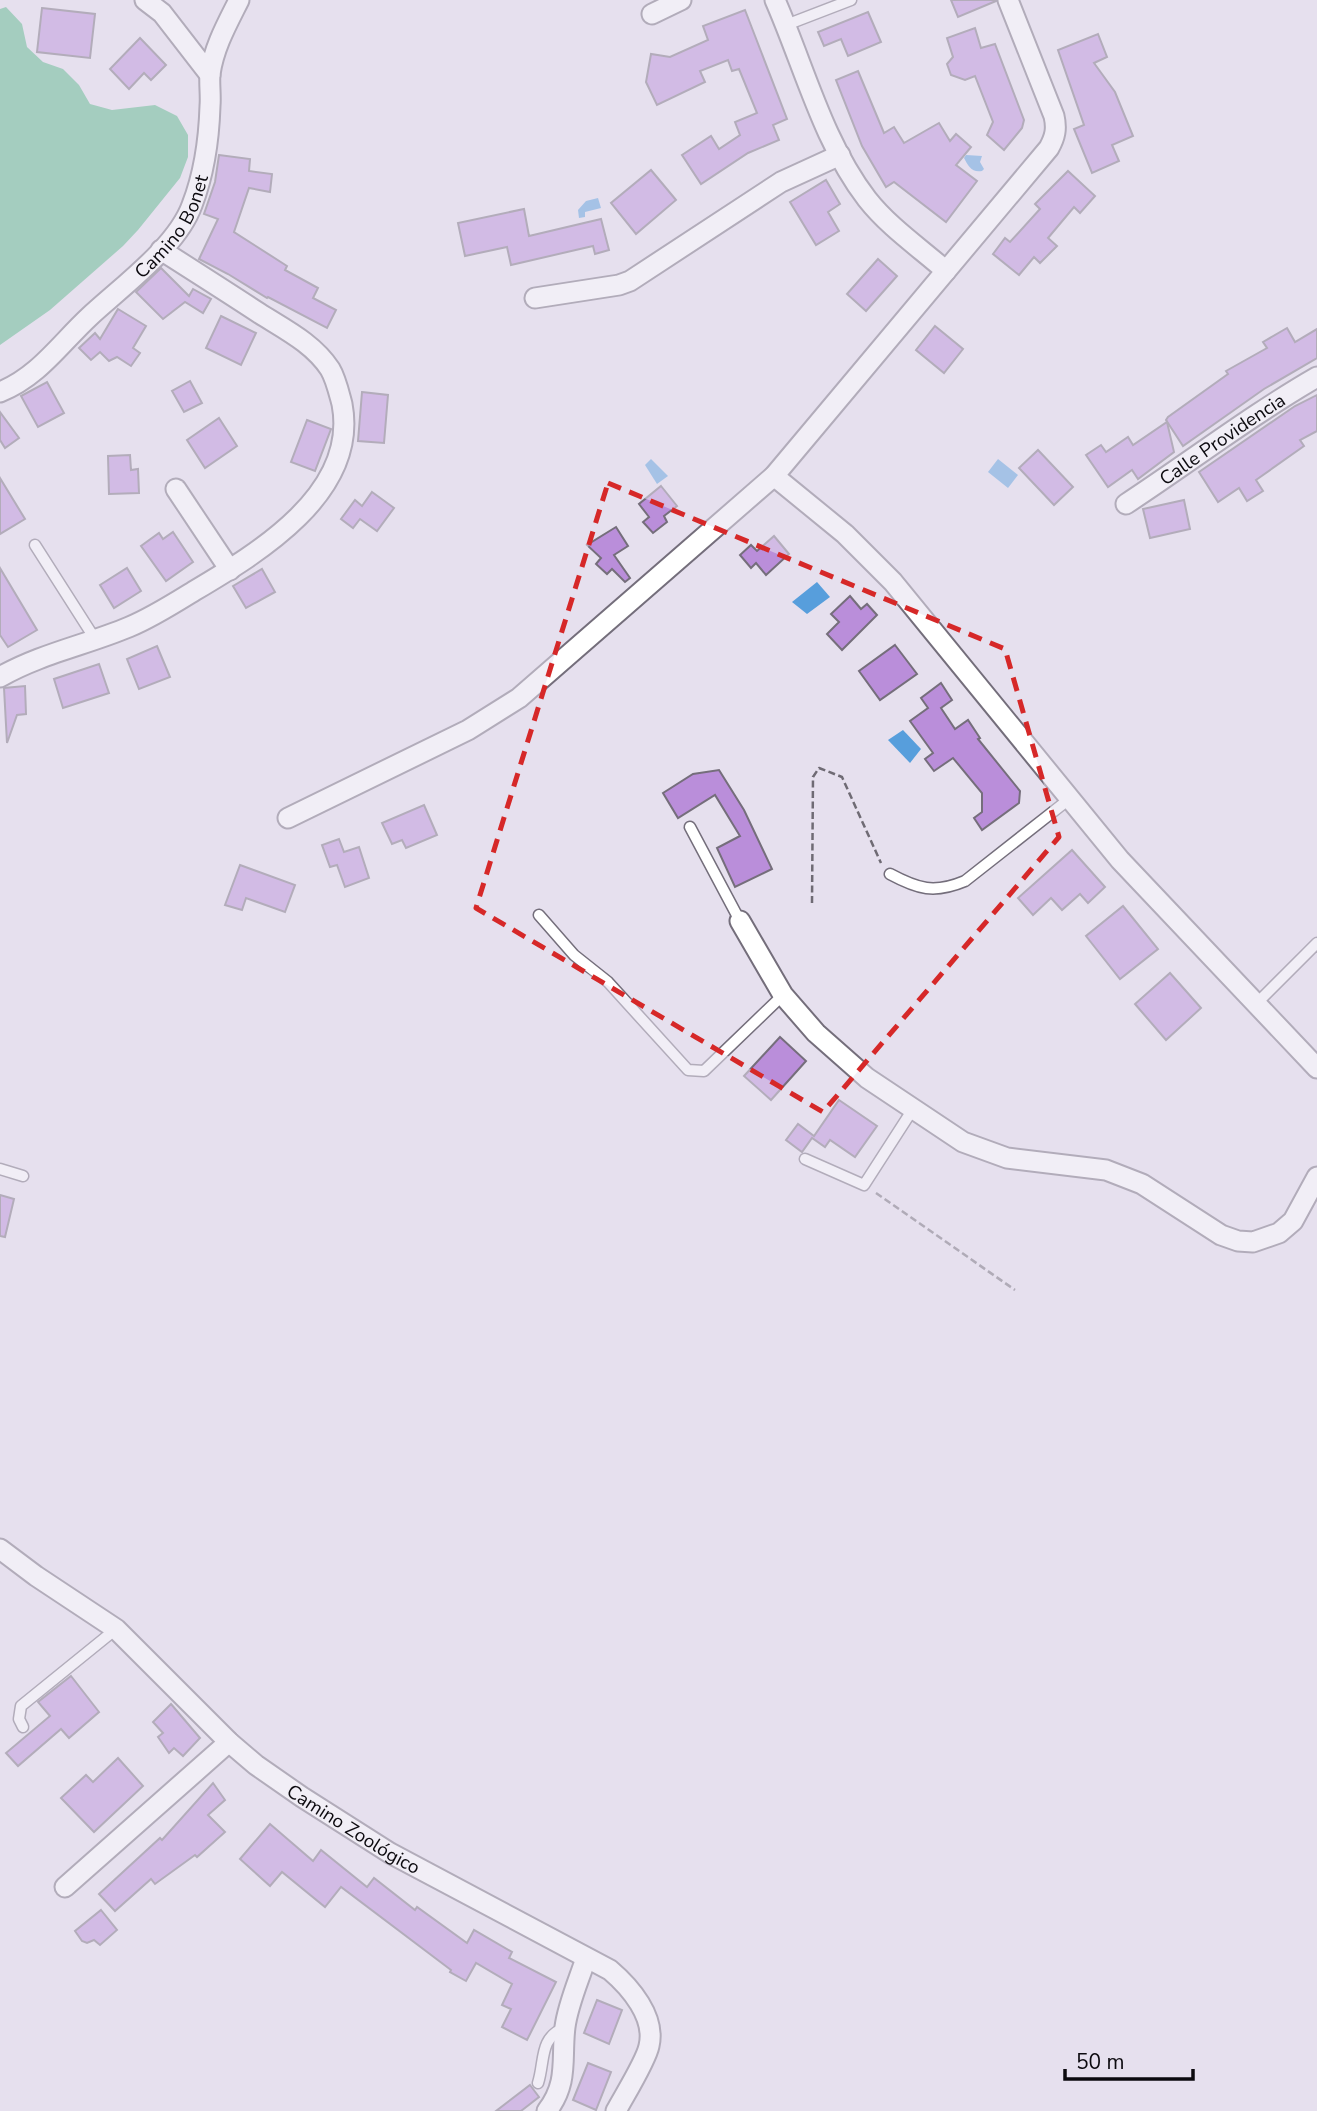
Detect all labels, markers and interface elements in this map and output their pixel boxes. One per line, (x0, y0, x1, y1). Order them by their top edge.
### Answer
street label: Camino Bonet (129, 172, 215, 285)
street label: Calle Providencia (1154, 387, 1290, 492)
street label: Camino Zoológico (281, 1778, 424, 1881)
scale bar (1065, 2038, 1193, 2082)
text: 50 m (1076, 2048, 1125, 2076)

